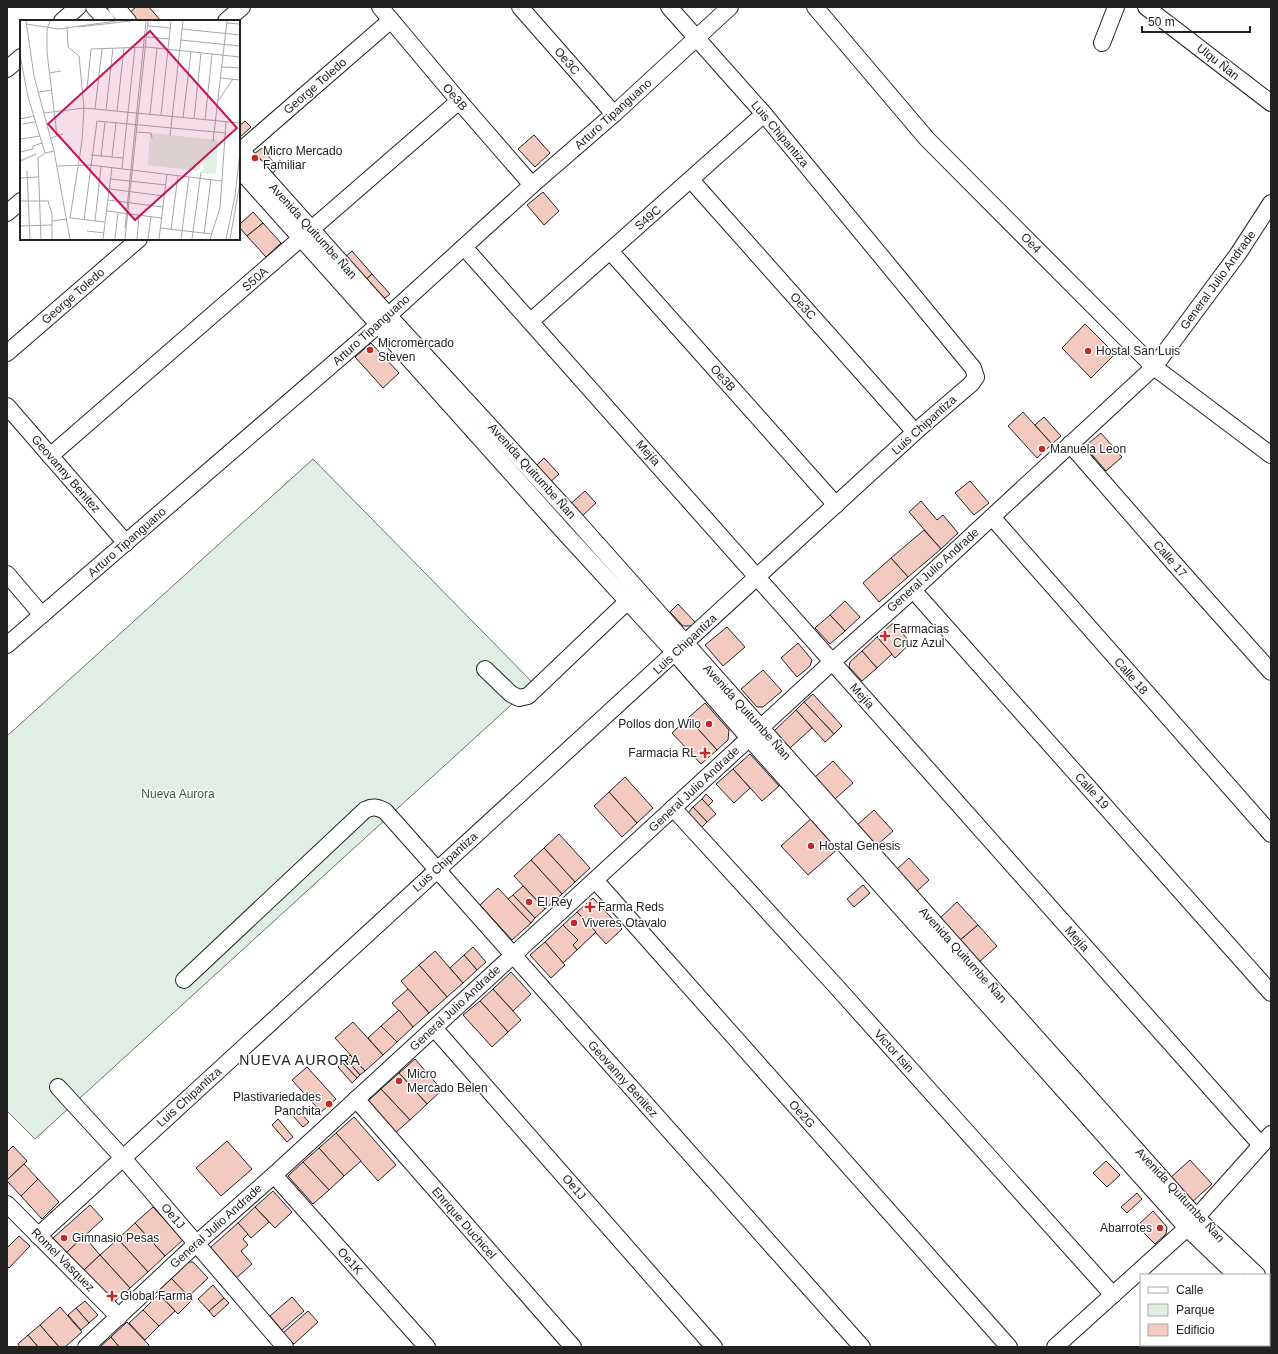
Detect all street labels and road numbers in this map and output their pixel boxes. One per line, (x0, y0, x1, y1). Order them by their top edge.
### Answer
street label: Ulqu Ñan (1194, 41, 1242, 83)
street label: Oe3C (551, 45, 583, 78)
street label: George Toledo (281, 55, 349, 117)
street label: Arturo Tipanguano (572, 76, 655, 152)
street label: Oe3B (440, 81, 470, 113)
street label: Luis Chipantiza (748, 98, 812, 170)
street label: Avenida Quitumbe Ñan (266, 180, 360, 282)
street label: S49C (632, 203, 664, 233)
street label: General Julio Andrade (1177, 228, 1259, 332)
street label: Oe4 (1018, 230, 1044, 256)
street label: S50A (239, 264, 271, 294)
street label: George Toledo (39, 265, 107, 327)
street label: Oe3C (787, 290, 819, 323)
street label: Arturo Tipanguano (330, 292, 413, 368)
street label: Oe3B (708, 362, 738, 394)
street label: Luis Chipantiza (889, 392, 959, 458)
street label: Avenida Quitumbe Ñan (485, 420, 579, 522)
street label: Geovanny Benitez (29, 432, 103, 516)
street label: Mejía (633, 437, 663, 469)
street label: Arturo Tipanguano (85, 504, 169, 580)
street label: General Julio Andrade (884, 525, 982, 615)
street label: Calle 17 (1150, 538, 1190, 580)
street label: Luis Chipantiza (650, 611, 720, 677)
street label: Calle 18 (1111, 655, 1151, 697)
street label: Avenida Quitumbe Ñan (700, 661, 794, 763)
street label: Mejía (847, 680, 877, 712)
street label: General Julio Andrade (646, 743, 742, 835)
street label: Calle 19 (1072, 770, 1112, 812)
street label: Luis Chipantiza (410, 829, 480, 895)
street label: Avenida Quitumbe Ñan (916, 904, 1010, 1006)
street label: Mejía (1062, 923, 1092, 955)
street label: General Julio Andrade (407, 962, 503, 1054)
street label: Victor Isin (871, 1027, 917, 1075)
street label: Geovanny Benitez (585, 1038, 661, 1120)
street label: Luis Chipantiza (154, 1064, 224, 1130)
street label: Oe2G (786, 1097, 818, 1131)
street label: Avenida Quitumbe Ñan (1133, 1145, 1227, 1245)
street label: Oe1J (559, 1172, 589, 1202)
street label: General Julio Andrade (167, 1181, 265, 1271)
street label: Enrique Duchicel (429, 1184, 499, 1262)
street label: Oe1J (158, 1201, 188, 1231)
street label: Romel Vasquez (28, 1225, 98, 1295)
street label: Oe1K (335, 1245, 365, 1277)

